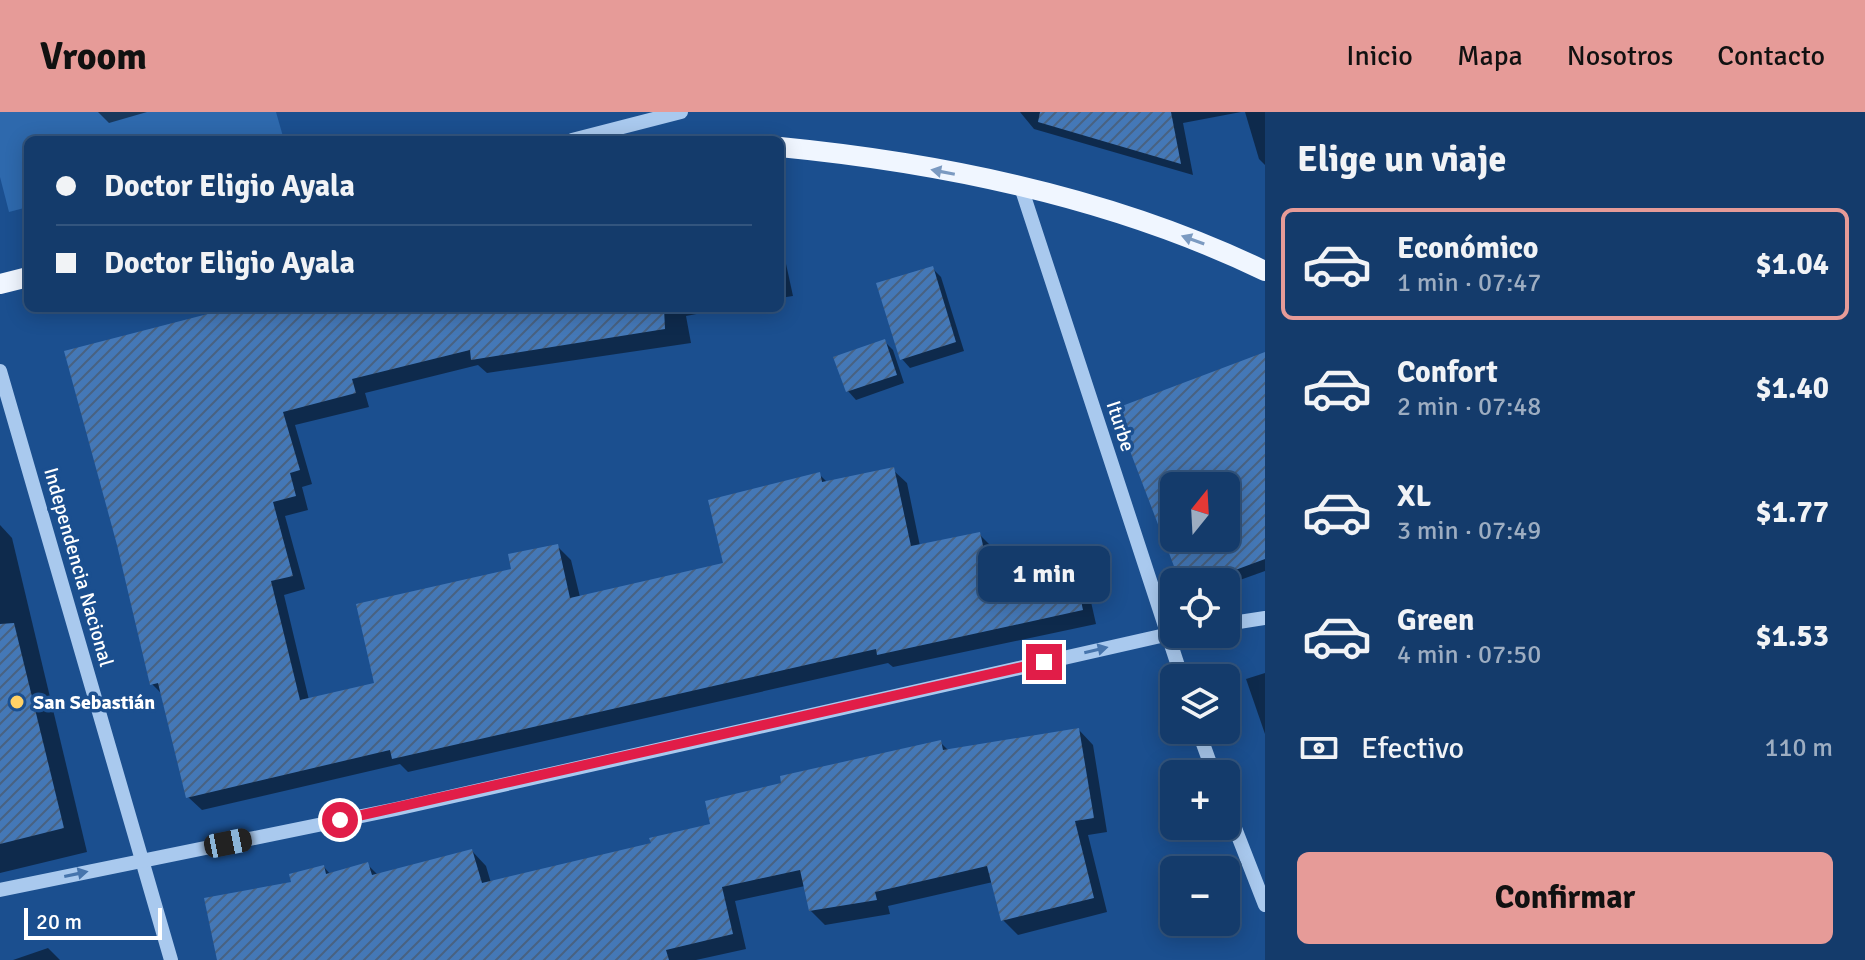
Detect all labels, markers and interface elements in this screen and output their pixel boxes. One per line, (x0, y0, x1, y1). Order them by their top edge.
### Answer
text: Vroom (40, 33, 147, 80)
text: Inicio (1346, 39, 1413, 73)
text: Mapa (1457, 39, 1523, 73)
text: Nosotros (1567, 39, 1673, 73)
text: Contacto (1717, 39, 1825, 73)
text: Elige un viaje (1297, 137, 1506, 182)
one-way arrow (930, 165, 955, 178)
text: Doctor Eligio Ayala (104, 168, 355, 205)
icon: car (1301, 228, 1373, 300)
text: Económico (1397, 230, 1539, 267)
one-way arrow (1181, 233, 1205, 246)
text: Doctor Eligio Ayala (104, 245, 355, 282)
text: $1.04 (1756, 246, 1829, 283)
text: 1 min · 07:47 (1397, 267, 1541, 299)
icon: car (1301, 352, 1373, 424)
text: Confort (1397, 354, 1498, 391)
text: $1.40 (1756, 370, 1829, 407)
text: 2 min · 07:48 (1397, 391, 1541, 423)
street label: Iturbe (1101, 398, 1140, 455)
street label: Independencia Nacional (38, 465, 119, 670)
north arrow (1160, 472, 1240, 552)
map controls (1160, 472, 1240, 936)
icon: car (1301, 476, 1373, 548)
text: XL (1397, 478, 1431, 515)
text: $1.77 (1756, 494, 1829, 531)
text: 3 min · 07:49 (1397, 515, 1541, 547)
callout: 1 min (978, 546, 1110, 602)
text: 1 min (1013, 558, 1075, 590)
button: locate (1160, 568, 1240, 648)
icon: car (1301, 600, 1373, 672)
text: Green (1397, 602, 1474, 639)
text: $1.53 (1756, 618, 1829, 655)
text: 4 min · 07:50 (1397, 639, 1541, 671)
one-way arrow (1084, 643, 1109, 656)
route end (1026, 644, 1062, 680)
button: layers (1160, 664, 1240, 744)
place label: San Sebastián (33, 690, 155, 715)
marker: San Sebastián (8, 693, 26, 711)
icon: cash (1297, 726, 1341, 770)
text: Efectivo (1361, 730, 1464, 767)
text: 110 m (1764, 732, 1833, 764)
button: + (1160, 760, 1240, 840)
route start (322, 802, 358, 838)
car (202, 827, 254, 859)
button: Confirmar (1297, 852, 1833, 944)
button: − (1160, 856, 1240, 936)
one-way arrow (64, 867, 89, 880)
scale bar (24, 904, 162, 940)
text: 20 m (36, 908, 82, 935)

